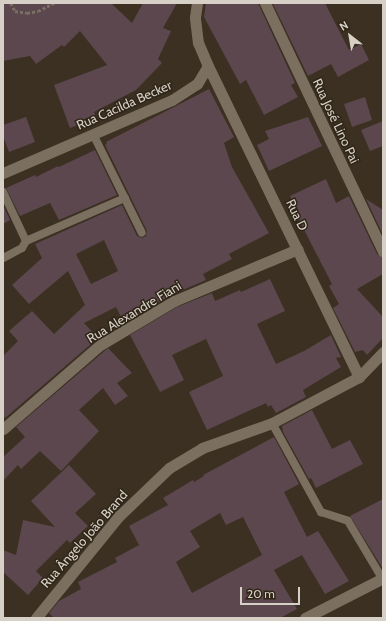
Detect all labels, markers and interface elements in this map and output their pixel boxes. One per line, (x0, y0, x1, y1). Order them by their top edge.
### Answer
north arrow (330, 16, 370, 56)
text: N (337, 18, 351, 34)
street label: Rua José Lino Pai (310, 76, 362, 166)
street label: Rua Cacilda Becker (74, 77, 174, 133)
street label: Rua D (283, 197, 311, 233)
street label: Rua Alexandre Fiani (84, 278, 184, 346)
street label: Rua Ângelo João Brand (37, 487, 131, 591)
scale bar (242, 579, 302, 605)
text: 20 m (247, 586, 275, 601)

